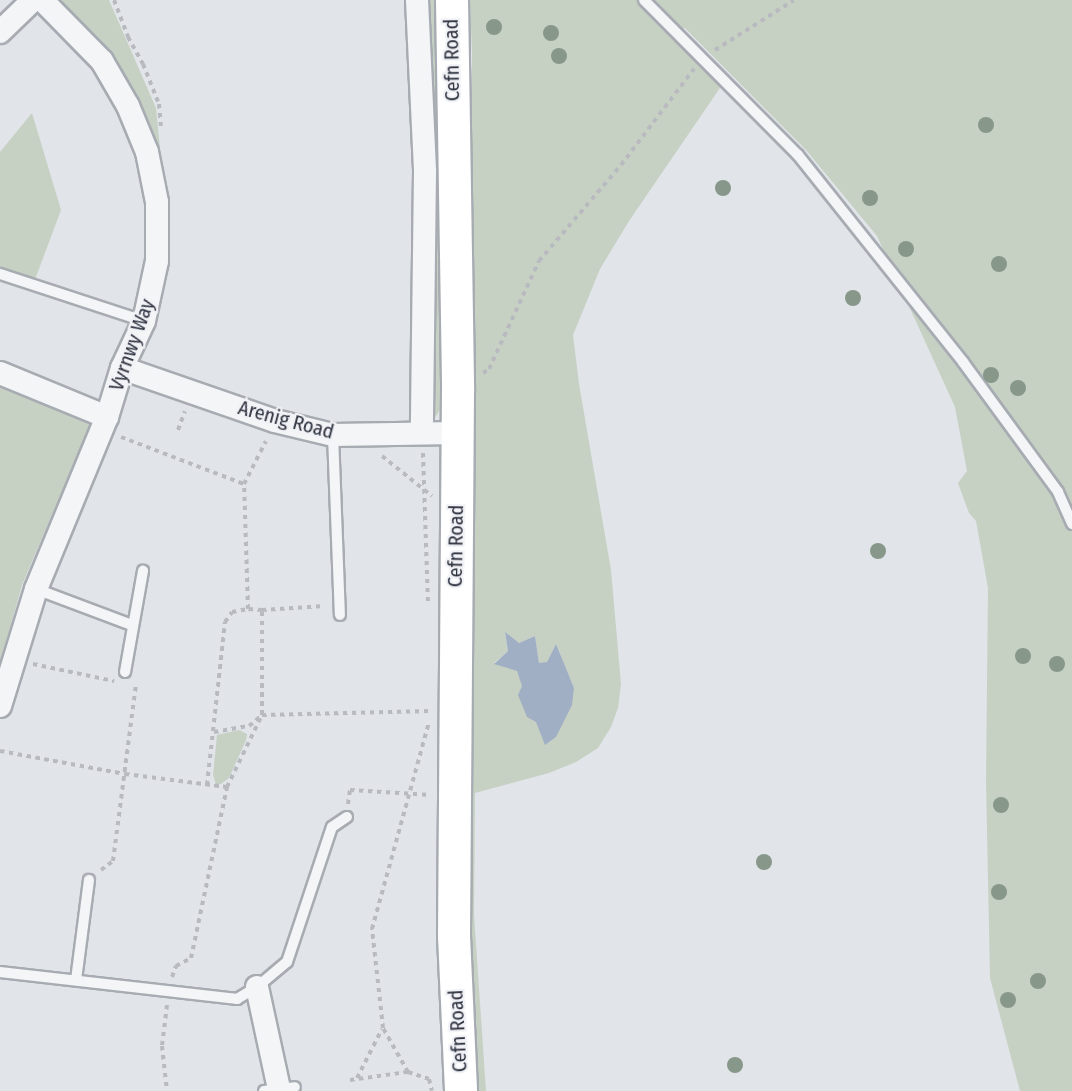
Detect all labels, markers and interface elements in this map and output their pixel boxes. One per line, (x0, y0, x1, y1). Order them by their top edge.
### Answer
street label: Cefn Road (439, 19, 465, 101)
street label: Vyrnwy Way (104, 296, 160, 394)
street label: Arenig Road (236, 396, 336, 444)
street label: Cefn Road (443, 505, 469, 587)
street label: Cefn Road (444, 989, 472, 1073)

